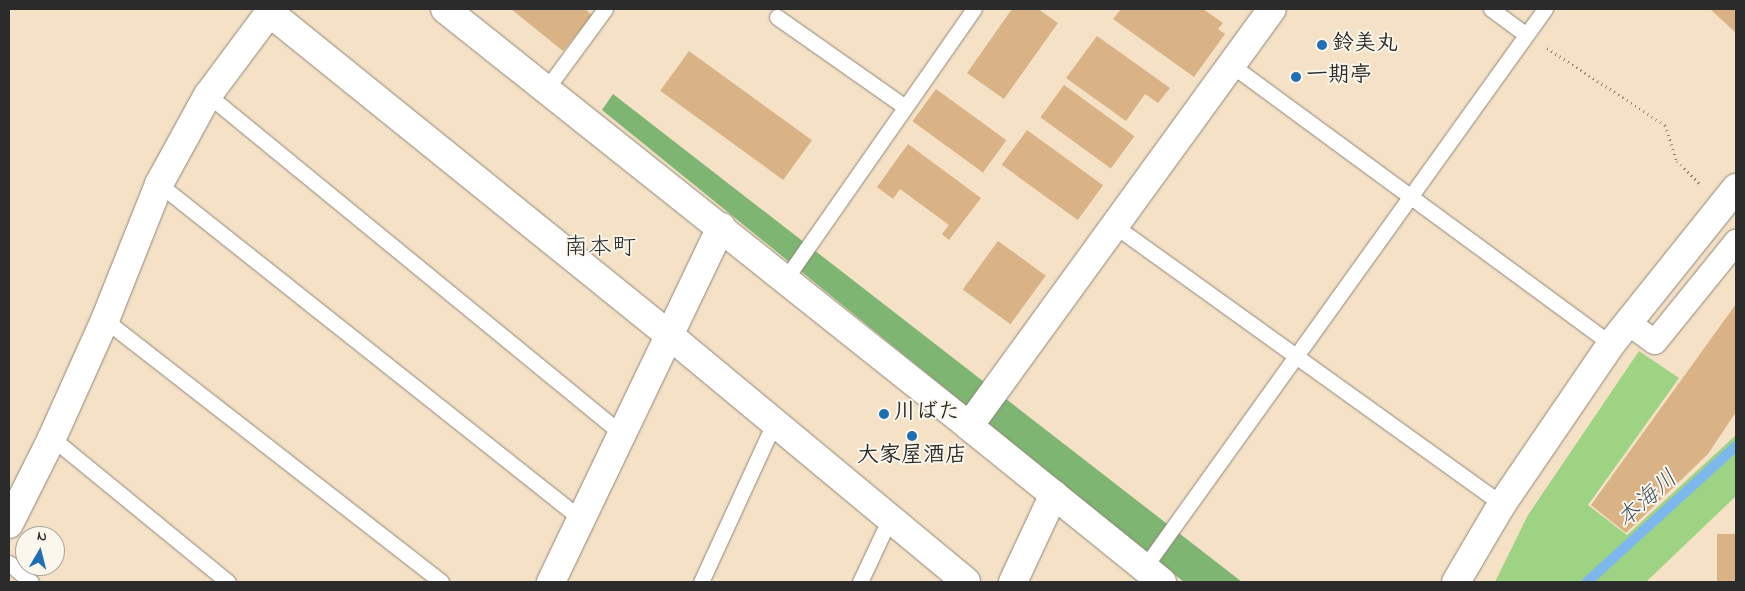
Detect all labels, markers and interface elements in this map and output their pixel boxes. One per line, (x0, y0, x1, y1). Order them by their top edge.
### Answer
place label: 鈴美丸 (1332, 32, 1398, 58)
marker: 鈴美丸 (1316, 39, 1328, 51)
place label: 一期亭 (1306, 64, 1372, 90)
marker: 一期亭 (1290, 71, 1302, 83)
district label: 南本町 (564, 235, 636, 263)
place label: 川ばた (894, 401, 960, 427)
marker: 川ばた (878, 408, 890, 420)
marker: 大家屋酒店 (906, 430, 918, 442)
place label: 大家屋酒店 (857, 444, 967, 470)
water label: 本海川 (1612, 465, 1684, 535)
north arrow (15, 526, 65, 576)
text: N (36, 526, 48, 548)

